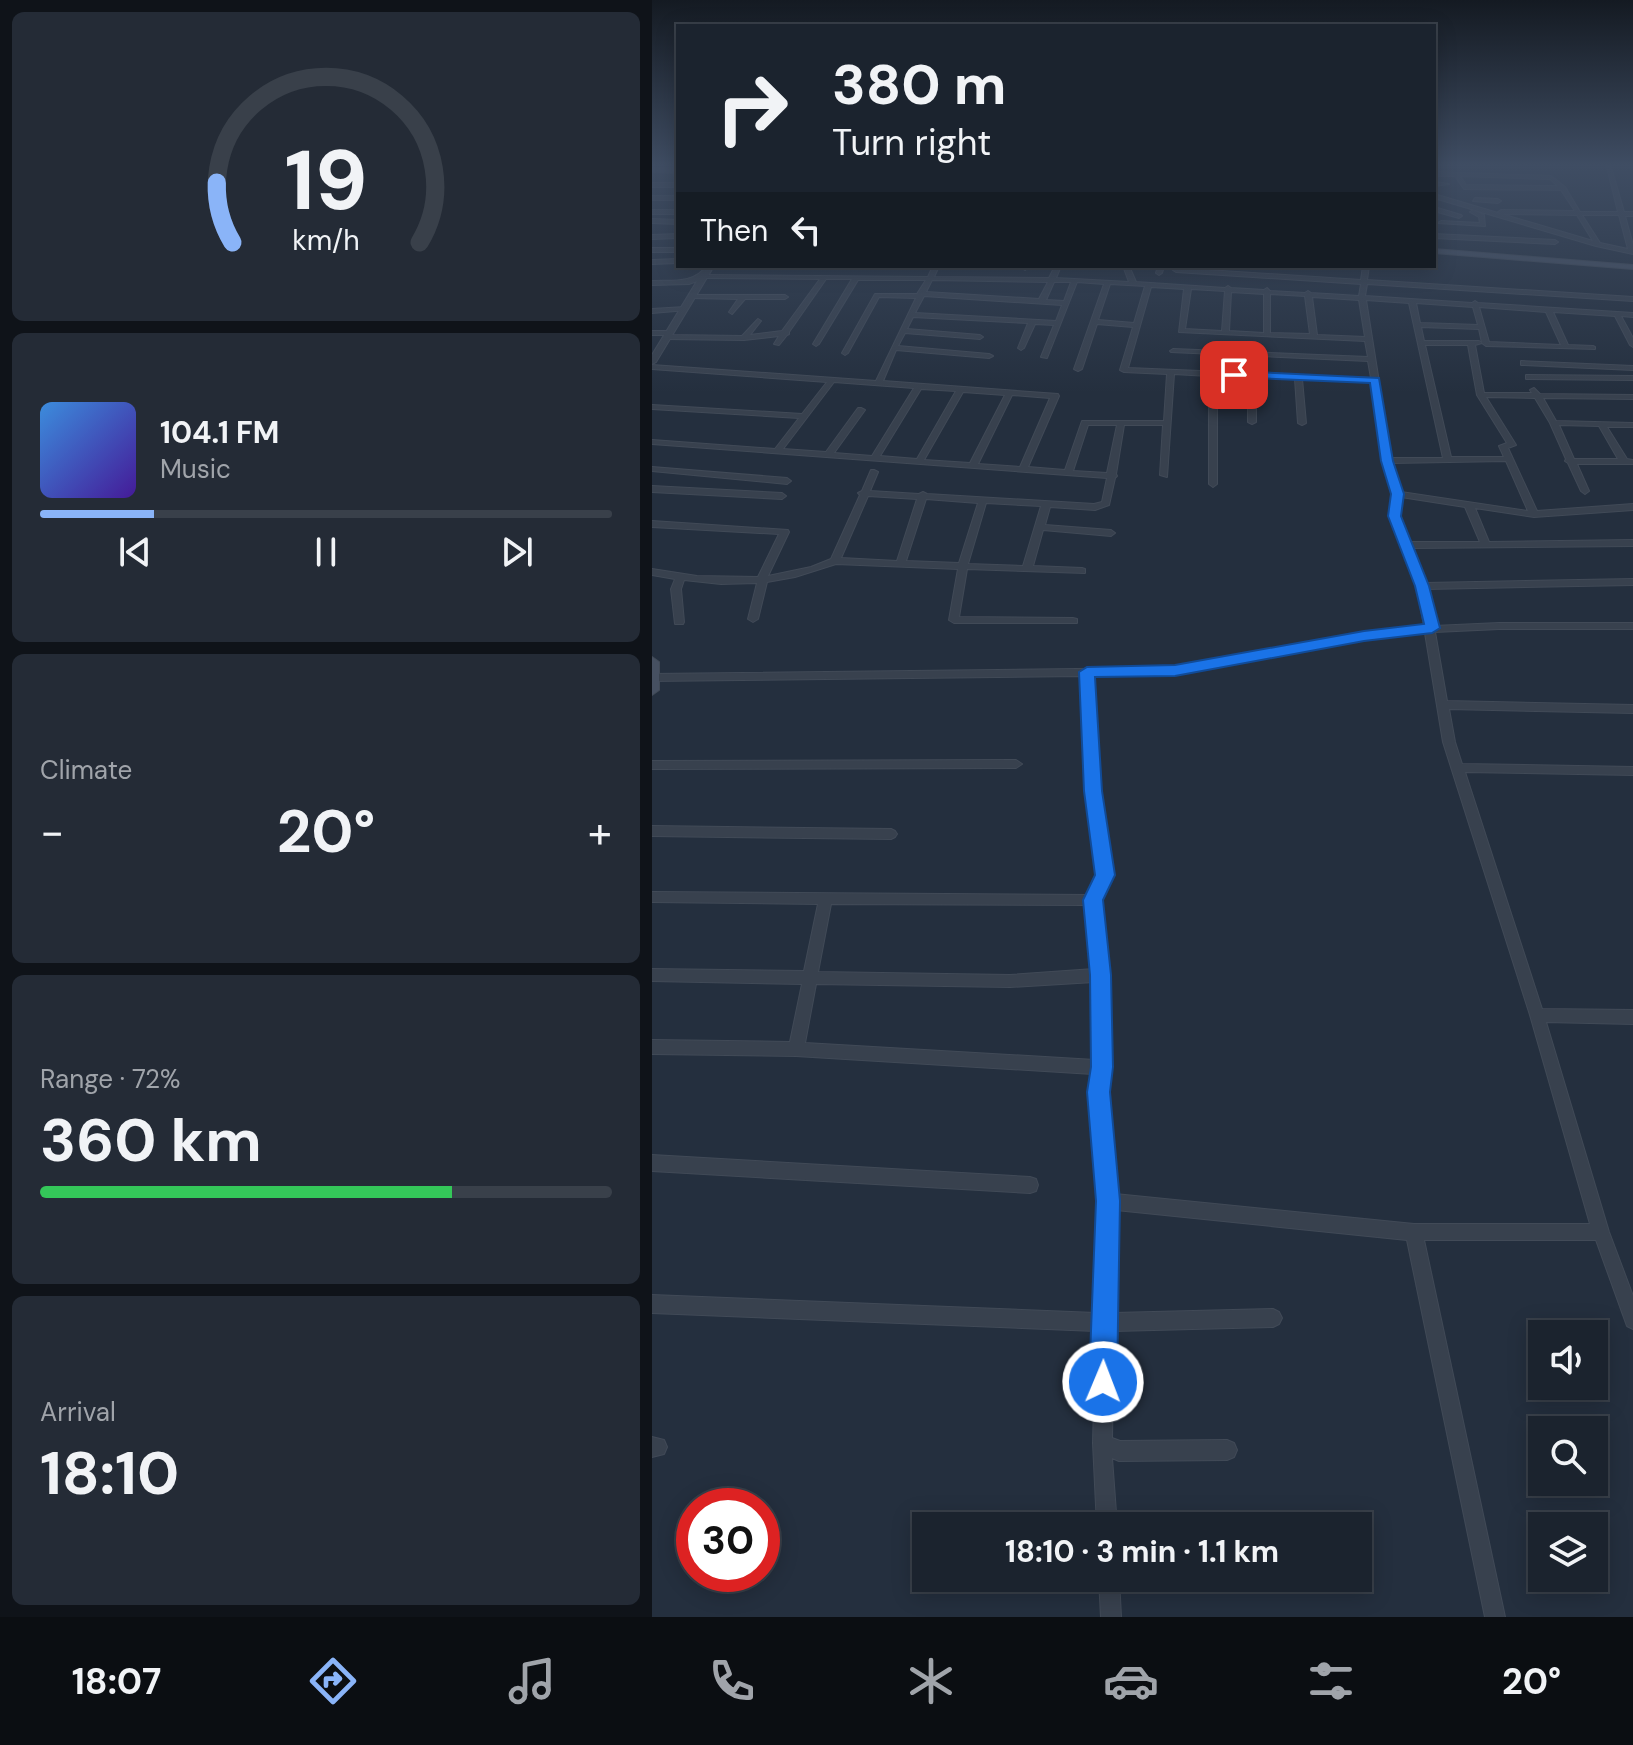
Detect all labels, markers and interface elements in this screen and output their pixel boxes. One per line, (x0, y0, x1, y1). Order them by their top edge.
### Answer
text: 380 m (832, 48, 1007, 121)
icon: right (700, 56, 804, 160)
text: Turn right (832, 119, 991, 166)
text: 19 (284, 125, 368, 234)
icon: left (784, 208, 828, 252)
text: Then (700, 211, 768, 250)
text: km/h (292, 222, 360, 259)
pin (1200, 341, 1268, 409)
icon: arrive (1212, 353, 1256, 397)
text: 104.1 FM (160, 413, 279, 452)
text: Music (160, 452, 231, 486)
icon: previous (113, 530, 157, 574)
icon: pause (304, 530, 348, 574)
icon: next (495, 530, 539, 574)
text: Climate (40, 753, 132, 787)
text: 20° (277, 792, 375, 871)
text: − (40, 803, 64, 861)
text: + (588, 803, 612, 861)
text: Range · 72% (40, 1062, 181, 1096)
text: 360 km (40, 1101, 262, 1180)
map controls (1528, 1320, 1608, 1592)
button: sound (1528, 1320, 1608, 1400)
position arrow (1061, 1340, 1145, 1424)
text: Arrival (40, 1395, 116, 1429)
button: search (1528, 1416, 1608, 1496)
text: 18:10 (40, 1434, 179, 1513)
speed limit sign: 30 (676, 1488, 780, 1592)
button: layers (1528, 1512, 1608, 1592)
text: 18:10 · 3 min · 1.1 km (1005, 1532, 1279, 1571)
icon: directions (305, 1653, 361, 1709)
icon: music (504, 1653, 560, 1709)
icon: phone (704, 1653, 760, 1709)
icon: climate (903, 1653, 959, 1709)
icon: car (1103, 1653, 1159, 1709)
icon: filters (1303, 1653, 1359, 1709)
text: 18:07 (72, 1658, 161, 1705)
text: 20° (1502, 1658, 1561, 1705)

